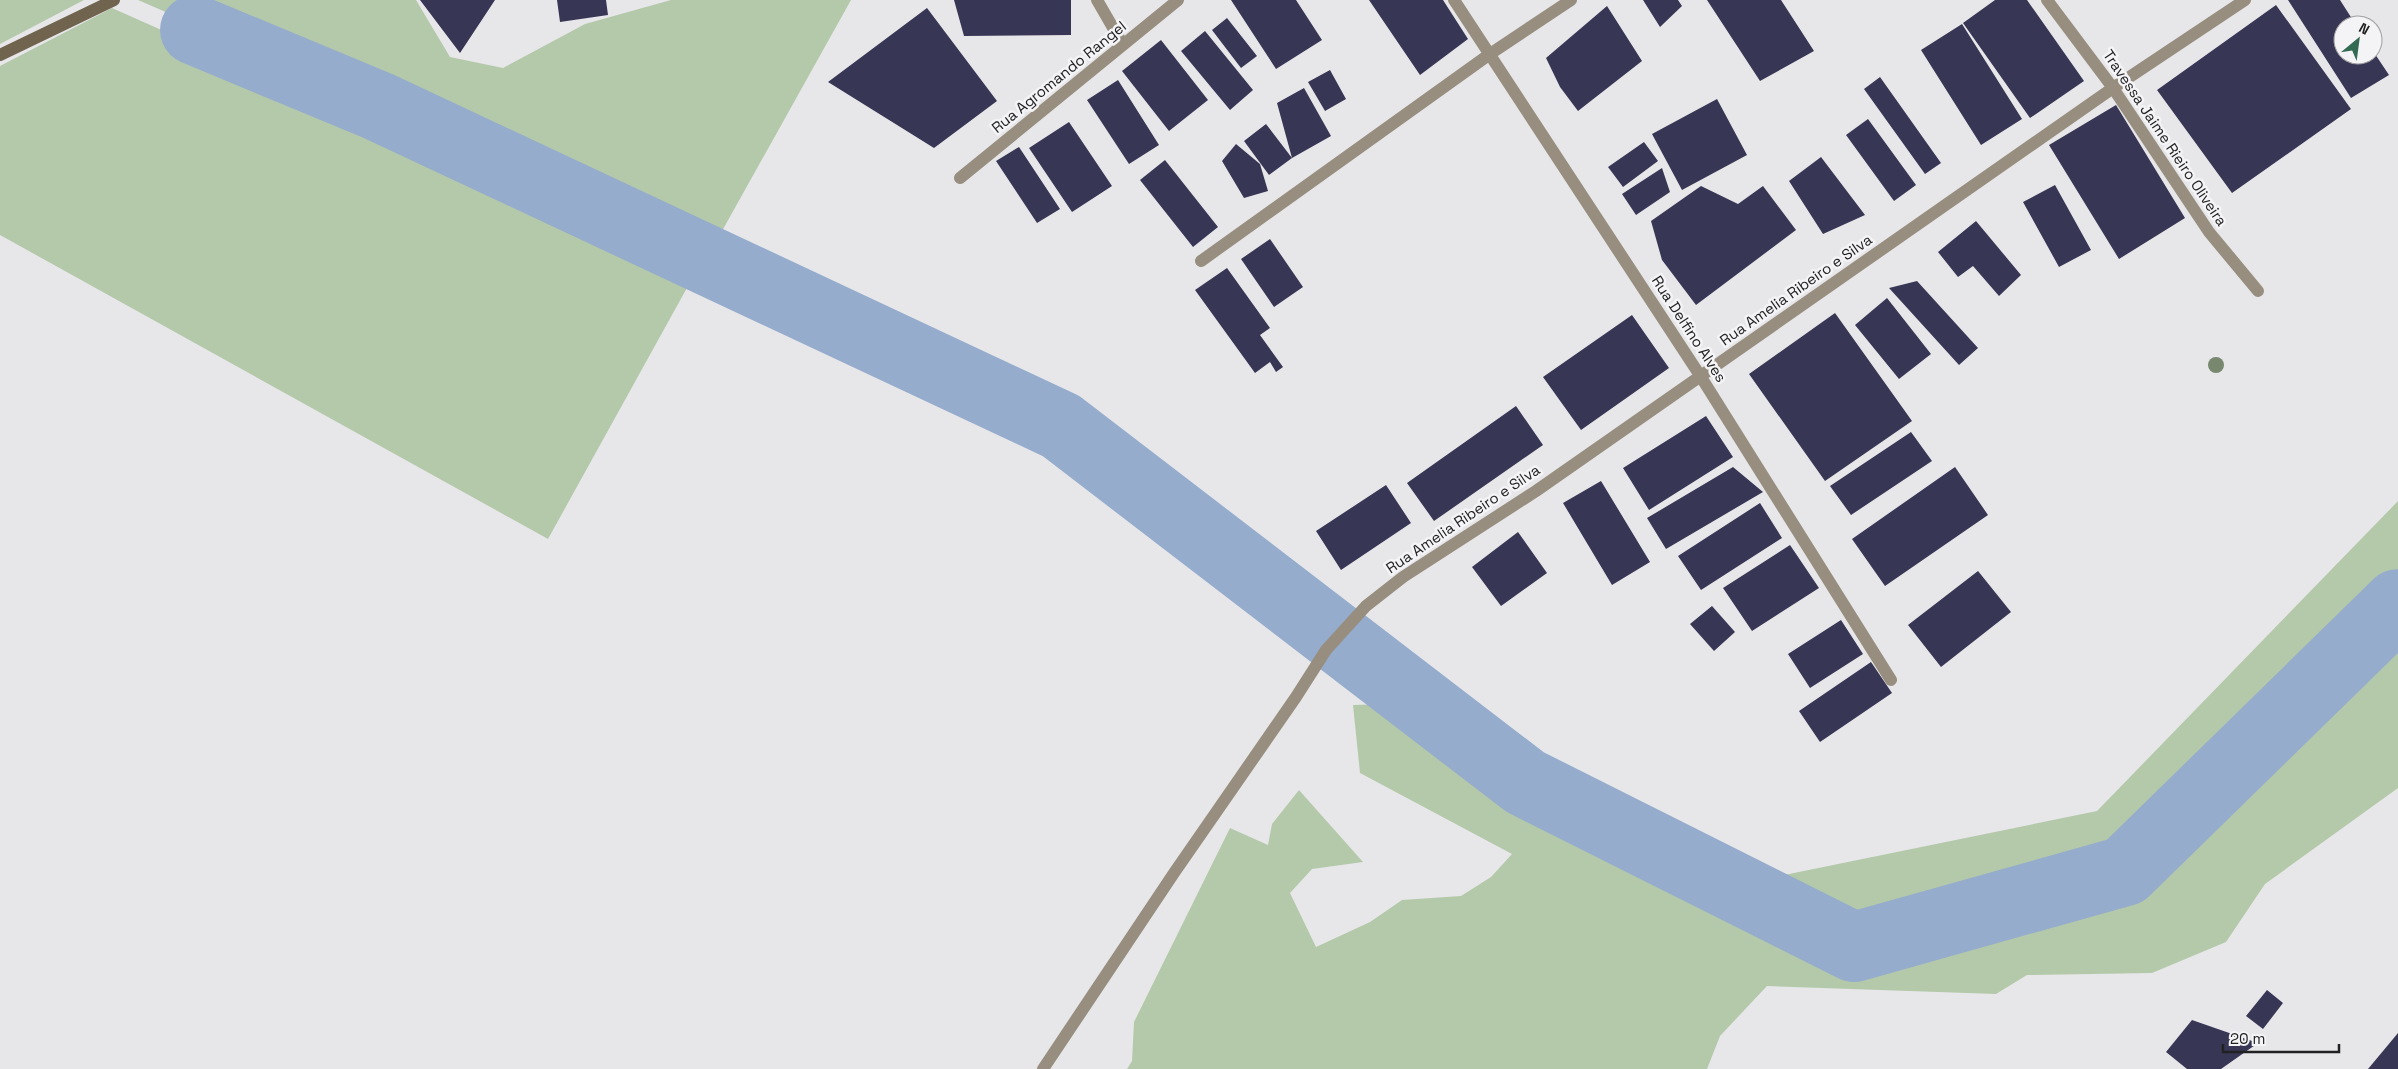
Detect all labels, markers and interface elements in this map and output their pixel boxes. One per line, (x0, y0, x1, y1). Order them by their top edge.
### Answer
north arrow (2333, 15, 2383, 65)
street label: Rua Agromando Rangel (988, 16, 1130, 137)
text: N (2356, 18, 2373, 39)
street label: Travessa Jaime Rieiro Oliveira (2099, 46, 2232, 230)
street label: Rua Amelia Ribeiro e Silva (1716, 230, 1876, 349)
street label: Rua Delfino Alves (1648, 272, 1731, 386)
street label: Rua Amelia Ribeiro e Silva (1382, 460, 1544, 577)
scale bar (2223, 1022, 2339, 1054)
text: 20 m (2230, 1029, 2265, 1048)

